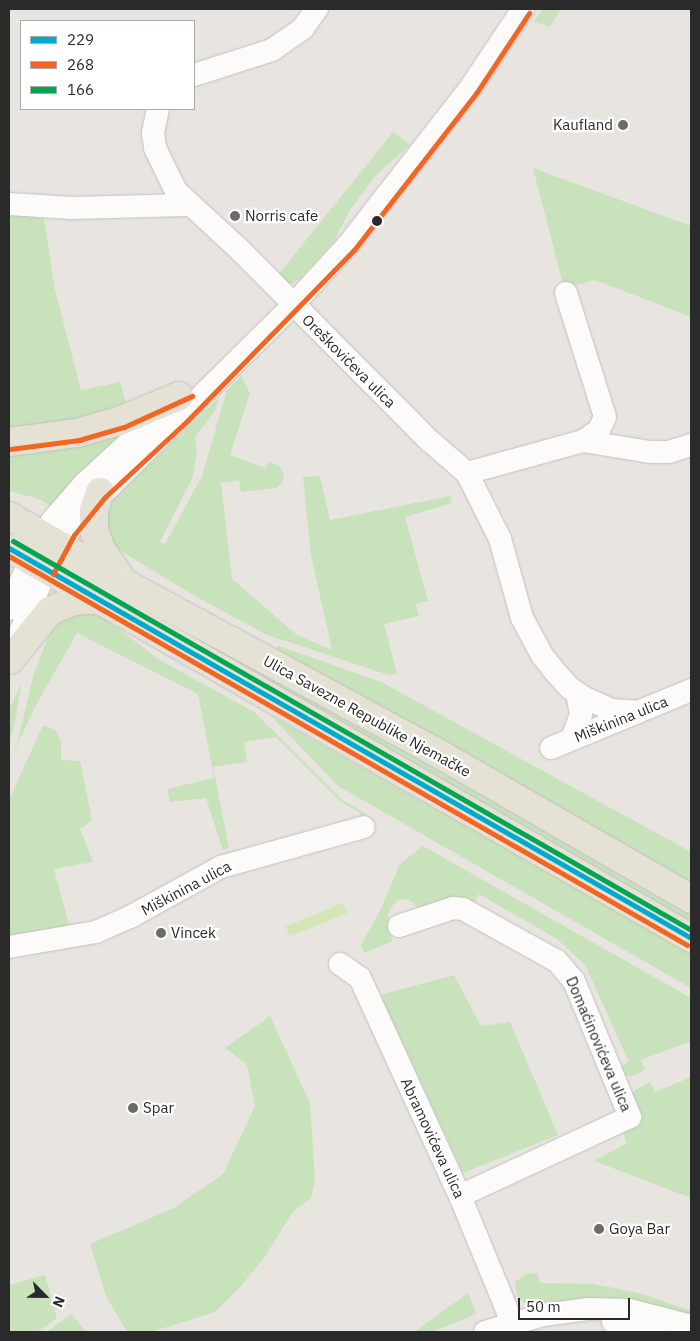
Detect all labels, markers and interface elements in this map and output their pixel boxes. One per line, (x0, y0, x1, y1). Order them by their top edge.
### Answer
legend (20, 20, 195, 110)
text: 229 (67, 30, 94, 49)
text: 268 (67, 55, 94, 74)
text: 166 (67, 80, 94, 99)
place label: Kaufland (553, 116, 613, 134)
marker: Kaufland (617, 119, 629, 131)
place label: Norris cafe (245, 207, 318, 225)
marker: Norris cafe (229, 210, 241, 222)
unlabelled marker (372, 216, 382, 226)
street label: Oreškovićeva ulica (298, 310, 400, 412)
street label: Ulica Savezne Republike Njemačke (260, 651, 474, 781)
street label: Miškinina ulica (572, 692, 670, 746)
street label: Miškinina ulica (138, 857, 234, 919)
place label: Vincek (171, 924, 216, 942)
marker: Vincek (155, 927, 167, 939)
street label: Domaćinovićeva ulica (562, 974, 636, 1114)
street label: Abramovićeva ulica (397, 1075, 469, 1201)
place label: Spar (143, 1099, 174, 1117)
marker: Spar (127, 1102, 139, 1114)
place label: Goya Bar (609, 1220, 670, 1238)
marker: Goya Bar (593, 1223, 605, 1235)
north arrow (20, 1271, 70, 1321)
scale bar (520, 1288, 632, 1320)
text: N (49, 1294, 69, 1310)
text: 50 m (526, 1297, 561, 1316)

